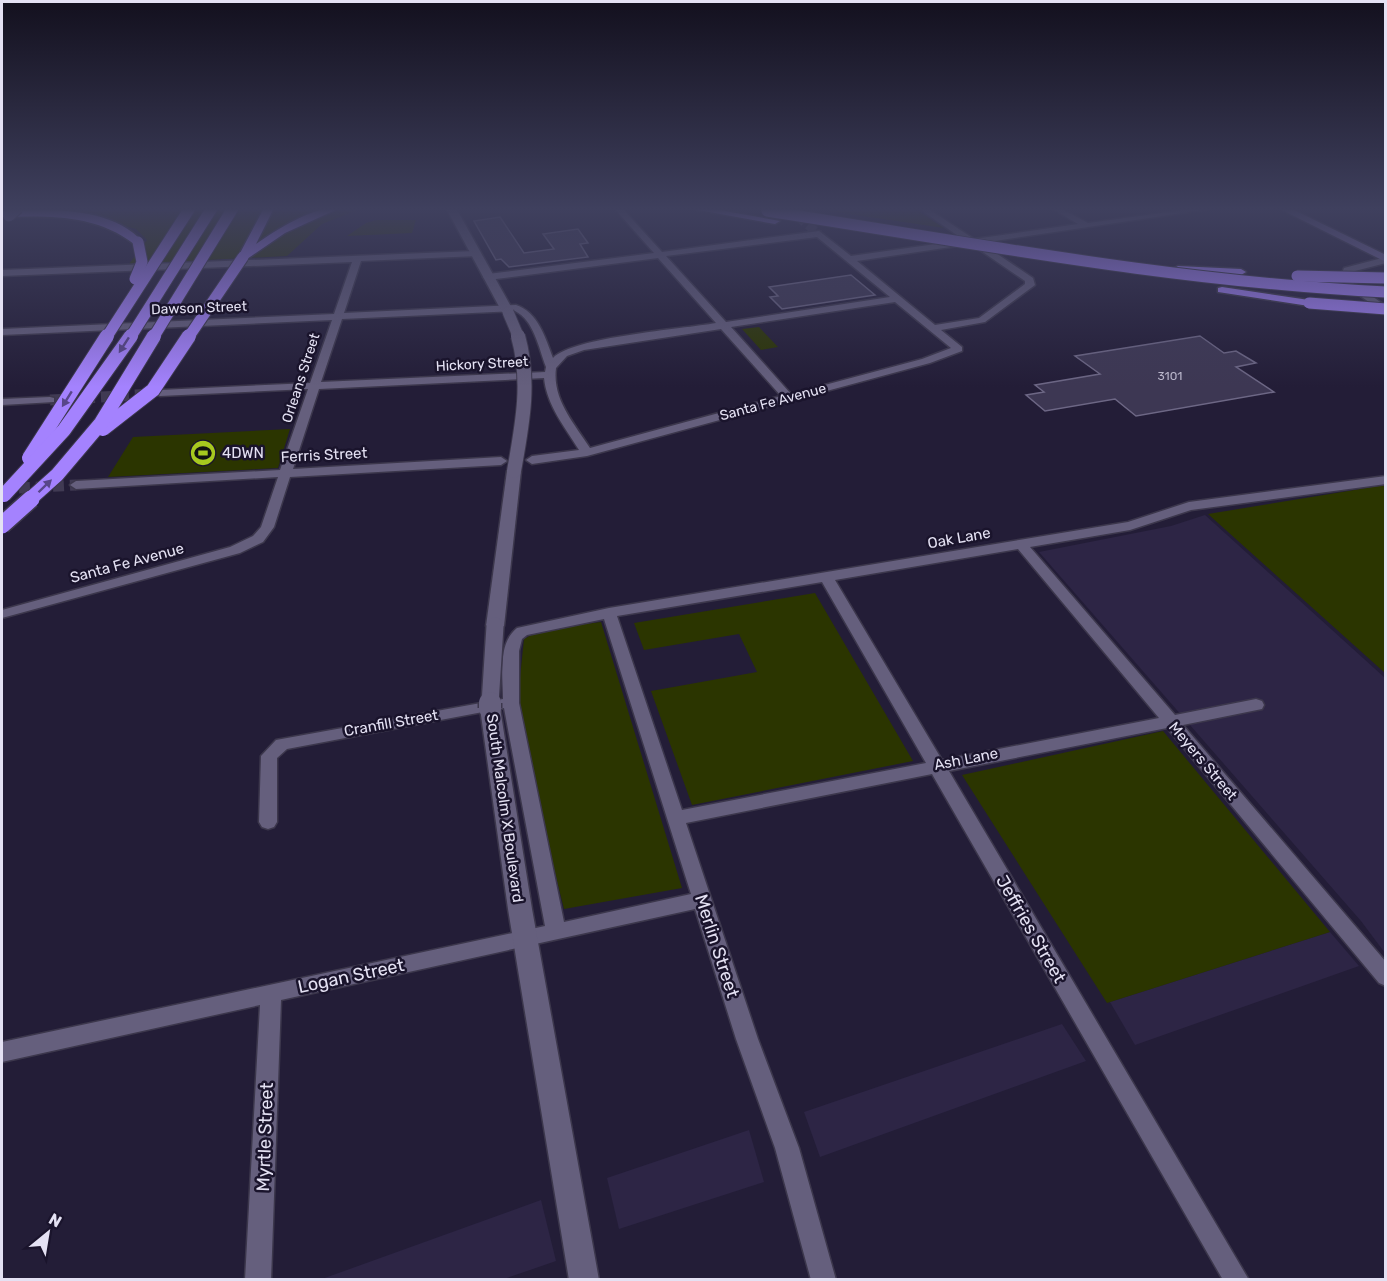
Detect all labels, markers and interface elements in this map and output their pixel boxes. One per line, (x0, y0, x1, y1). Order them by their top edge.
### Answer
street label: Dawson Street (151, 298, 248, 318)
street label: Orleans Street (279, 331, 324, 425)
one-way arrow (118, 337, 129, 353)
street label: Hickory Street (435, 353, 529, 375)
house number: 3101 (1158, 369, 1182, 383)
street label: Santa Fe Avenue (718, 380, 828, 424)
one-way arrow (62, 391, 73, 407)
sports icon: 4DWN (188, 438, 218, 468)
place label: 4DWN (222, 444, 264, 462)
street label: Ferris Street (280, 444, 368, 466)
one-way arrow (38, 480, 52, 494)
street label: Oak Lane (926, 524, 992, 552)
street label: Santa Fe Avenue (68, 539, 186, 587)
street label: Cranfill Street (342, 706, 440, 740)
street label: South Malcolm X Boulevard (483, 712, 527, 904)
street label: Meyers Street (1165, 718, 1241, 804)
street label: Ash Lane (933, 744, 999, 774)
street label: Jeffries Street (991, 871, 1071, 987)
street label: Merlin Street (690, 892, 744, 1000)
street label: Logan Street (296, 954, 406, 998)
street label: Myrtle Street (252, 1082, 278, 1192)
north arrow (18, 1203, 78, 1263)
text: N (46, 1209, 65, 1232)

